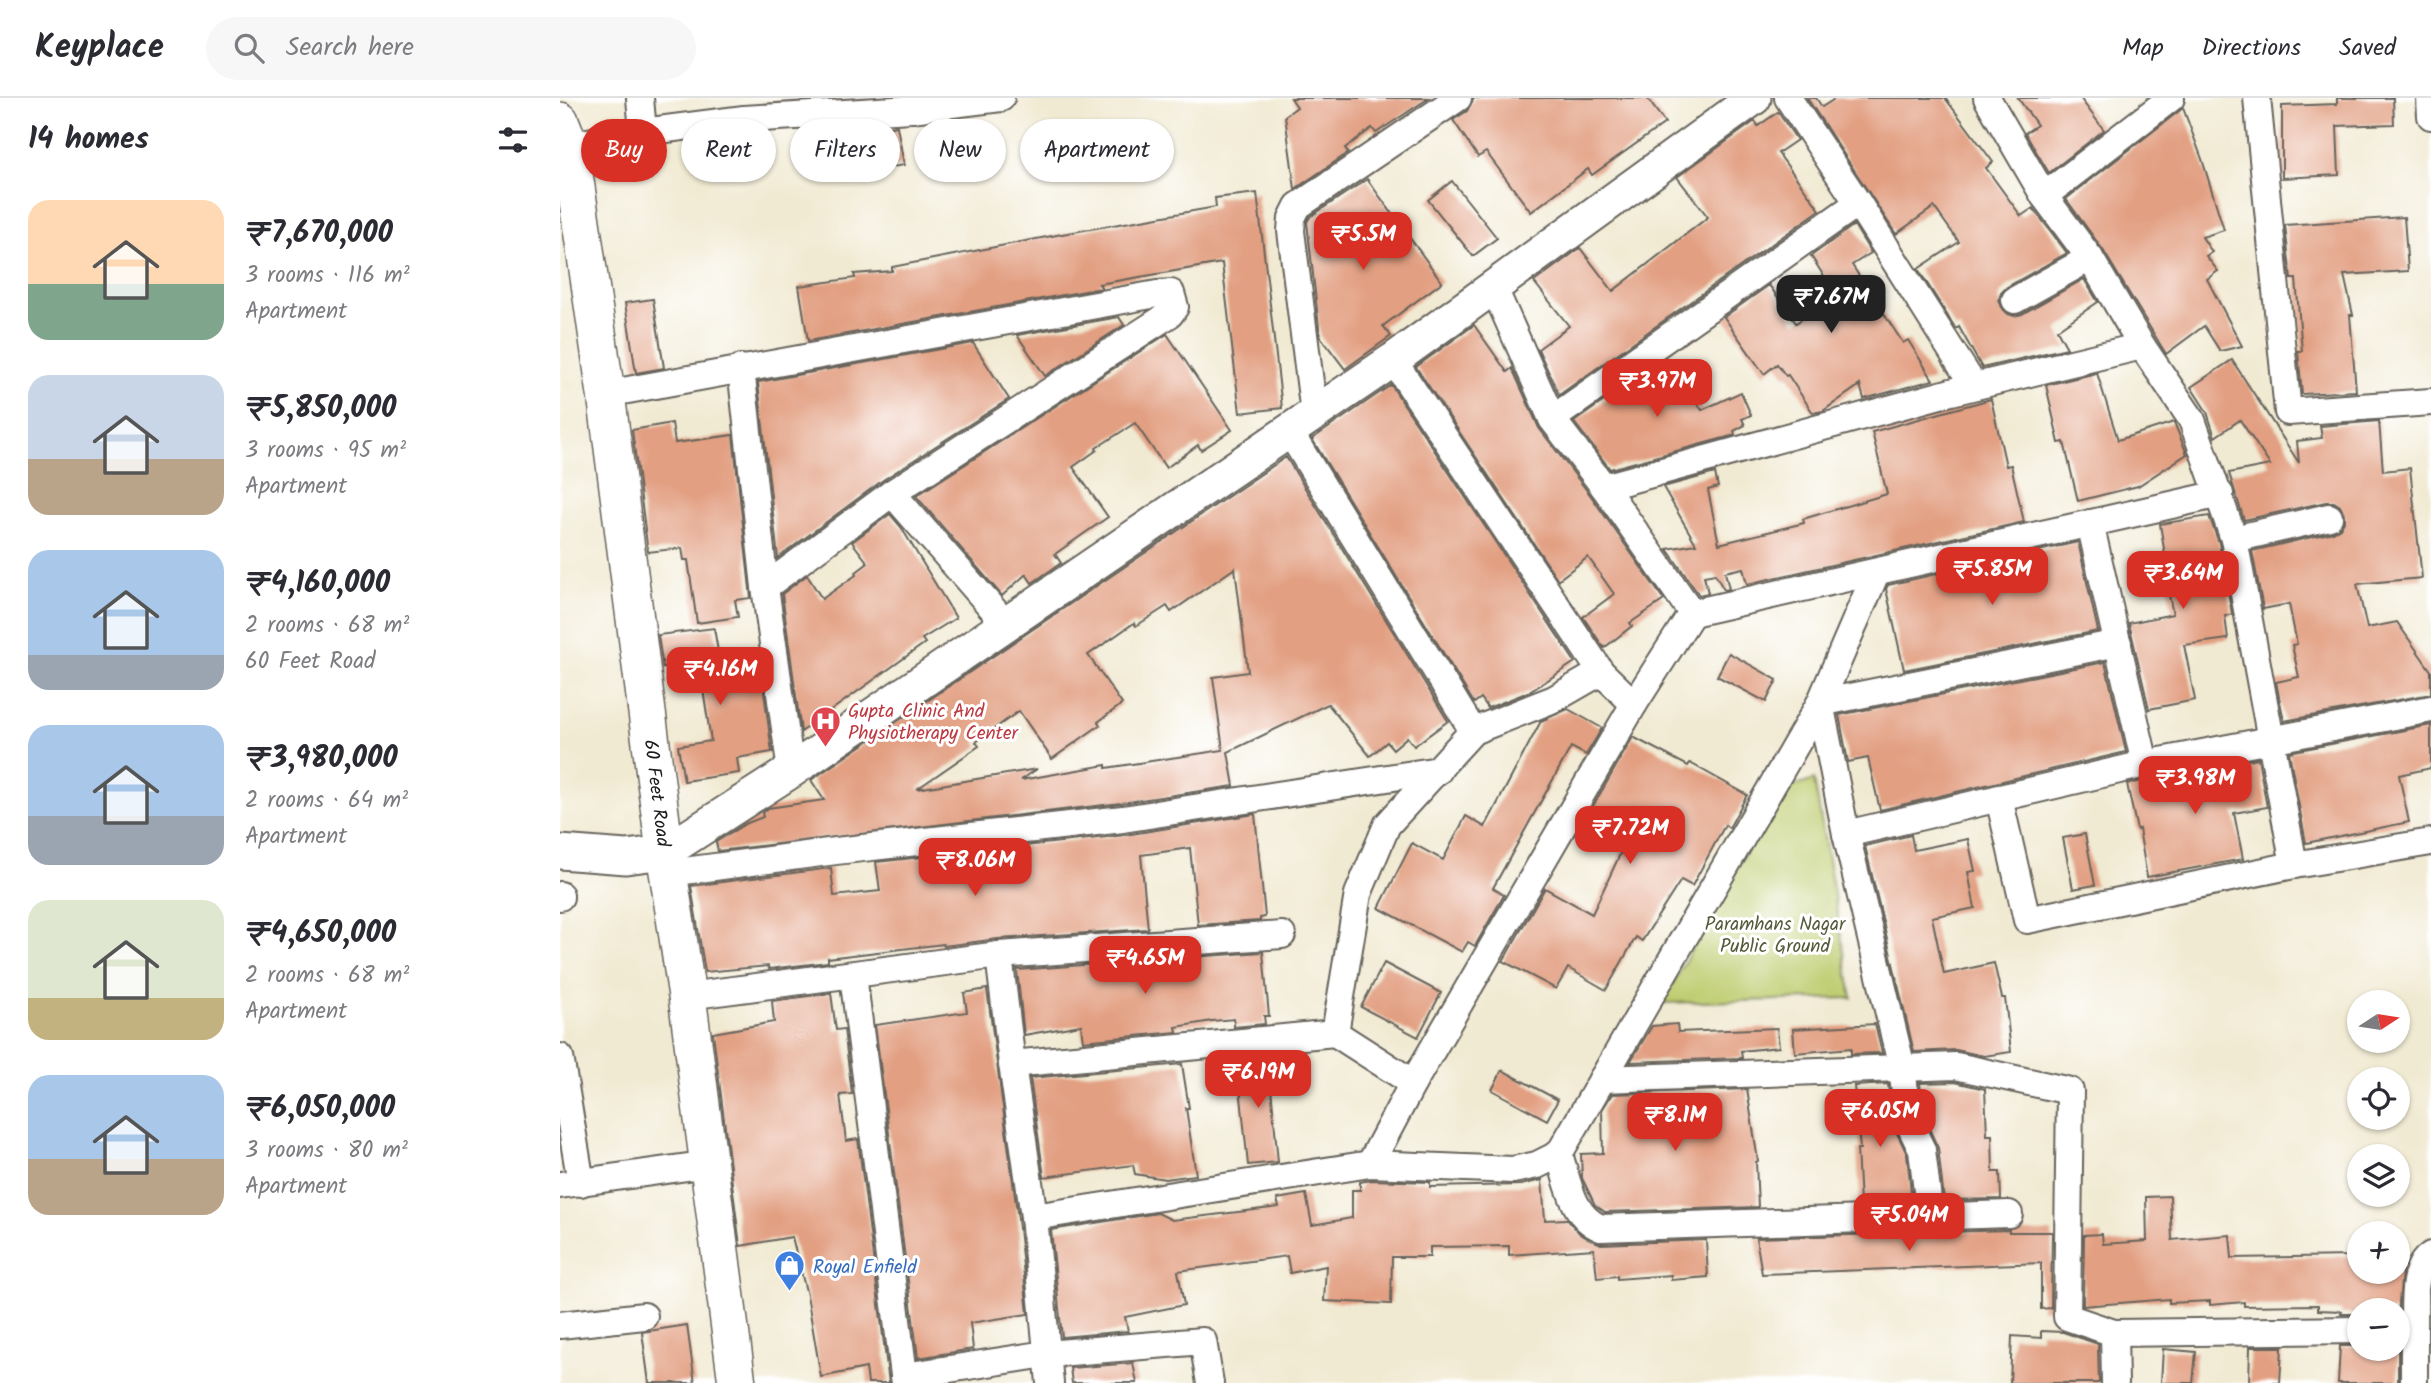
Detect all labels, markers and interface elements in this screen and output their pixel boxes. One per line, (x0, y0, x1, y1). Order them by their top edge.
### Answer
search box (206, 17, 696, 80)
text: Keyplace (35, 22, 164, 75)
text: Search here (286, 27, 414, 69)
icon: search (230, 29, 268, 67)
text: Map (2122, 29, 2164, 68)
text: Directions (2202, 29, 2301, 68)
text: Saved (2339, 29, 2396, 68)
text: 14 homes (28, 116, 149, 164)
chip: Buy (581, 119, 667, 182)
chip: Rent (681, 119, 776, 182)
chip: Filters (790, 119, 900, 182)
chip: New (914, 119, 1006, 182)
chip: Apartment (1020, 119, 1174, 182)
icon: filters (494, 121, 532, 159)
text: ₹7,670,000 (245, 210, 393, 258)
pin: ₹5.5M (1314, 212, 1412, 272)
text: ₹5.5M (1330, 217, 1396, 253)
icon: home (84, 228, 168, 312)
text: 3 rooms · 116 m² (245, 258, 410, 294)
pin: ₹7.67M (1774, 275, 1888, 335)
text: ₹7.67M (1792, 280, 1870, 316)
text: Apartment (245, 294, 347, 330)
pin: ₹3.97M (1600, 360, 1714, 419)
text: ₹3.97M (1618, 364, 1696, 400)
text: ₹5,850,000 (245, 385, 396, 433)
icon: home (84, 403, 168, 487)
text: 3 rooms · 95 m² (245, 433, 406, 469)
text: Apartment (245, 469, 347, 505)
pin: ₹5.85M (1935, 547, 2049, 607)
text: ₹5.85M (1952, 552, 2032, 588)
pin: ₹3.64M (2126, 552, 2240, 611)
text: ₹3.64M (2143, 556, 2223, 592)
text: ₹4,160,000 (245, 560, 390, 608)
icon: home (84, 578, 168, 662)
text: 2 rooms · 68 m² (245, 608, 409, 644)
text: 60 Feet Road (245, 644, 375, 680)
pin: ₹4.16M (663, 648, 777, 707)
text: ₹4.16M (683, 652, 757, 688)
place label: Gupta Clinic And Physiotherapy Center (848, 697, 1019, 749)
hospital icon: Gupta Clinic And Physiotherapy Center (808, 704, 842, 748)
text: ₹3,980,000 (245, 735, 398, 783)
street label: 60 Feet Road (635, 738, 678, 849)
icon: home (84, 753, 168, 837)
pin: ₹3.98M (2138, 756, 2252, 816)
text: ₹3.98M (2155, 761, 2235, 797)
text: 2 rooms · 64 m² (245, 783, 408, 819)
pin: ₹7.72M (1573, 806, 1687, 866)
text: ₹7.72M (1591, 811, 1669, 847)
text: Apartment (245, 819, 347, 855)
pin: ₹8.06M (918, 838, 1032, 898)
text: ₹8.06M (935, 843, 1015, 879)
text: ₹4,650,000 (245, 910, 396, 958)
park label: Paramhans Nagar Public Ground (1705, 910, 1847, 962)
icon: home (84, 928, 168, 1012)
pin: ₹4.65M (1088, 936, 1202, 996)
text: ₹4.65M (1105, 941, 1185, 977)
text: 2 rooms · 68 m² (245, 958, 409, 994)
north arrow (2347, 990, 2410, 1054)
map controls (2347, 990, 2410, 1361)
text: Apartment (245, 994, 347, 1030)
pin: ₹6.19M (1201, 1051, 1315, 1110)
text: ₹6.19M (1221, 1055, 1295, 1091)
button: locate (2347, 1067, 2410, 1130)
text: ₹6,050,000 (245, 1085, 395, 1133)
pin: ₹6.05M (1823, 1090, 1937, 1149)
pin: ₹8.1M (1626, 1094, 1724, 1153)
text: ₹6.05M (1841, 1094, 1919, 1130)
text: ₹8.1M (1643, 1098, 1707, 1134)
icon: home (84, 1103, 168, 1187)
text: 3 rooms · 80 m² (245, 1133, 408, 1169)
button: layers (2347, 1144, 2410, 1207)
text: Apartment (245, 1169, 347, 1205)
pin: ₹5.04M (1852, 1194, 1966, 1253)
text: ₹5.04M (1870, 1198, 1948, 1234)
button: + (2347, 1221, 2410, 1284)
shop icon: Royal Enfield (773, 1249, 807, 1293)
place label: Royal Enfield (813, 1253, 917, 1283)
button: − (2347, 1298, 2410, 1361)

